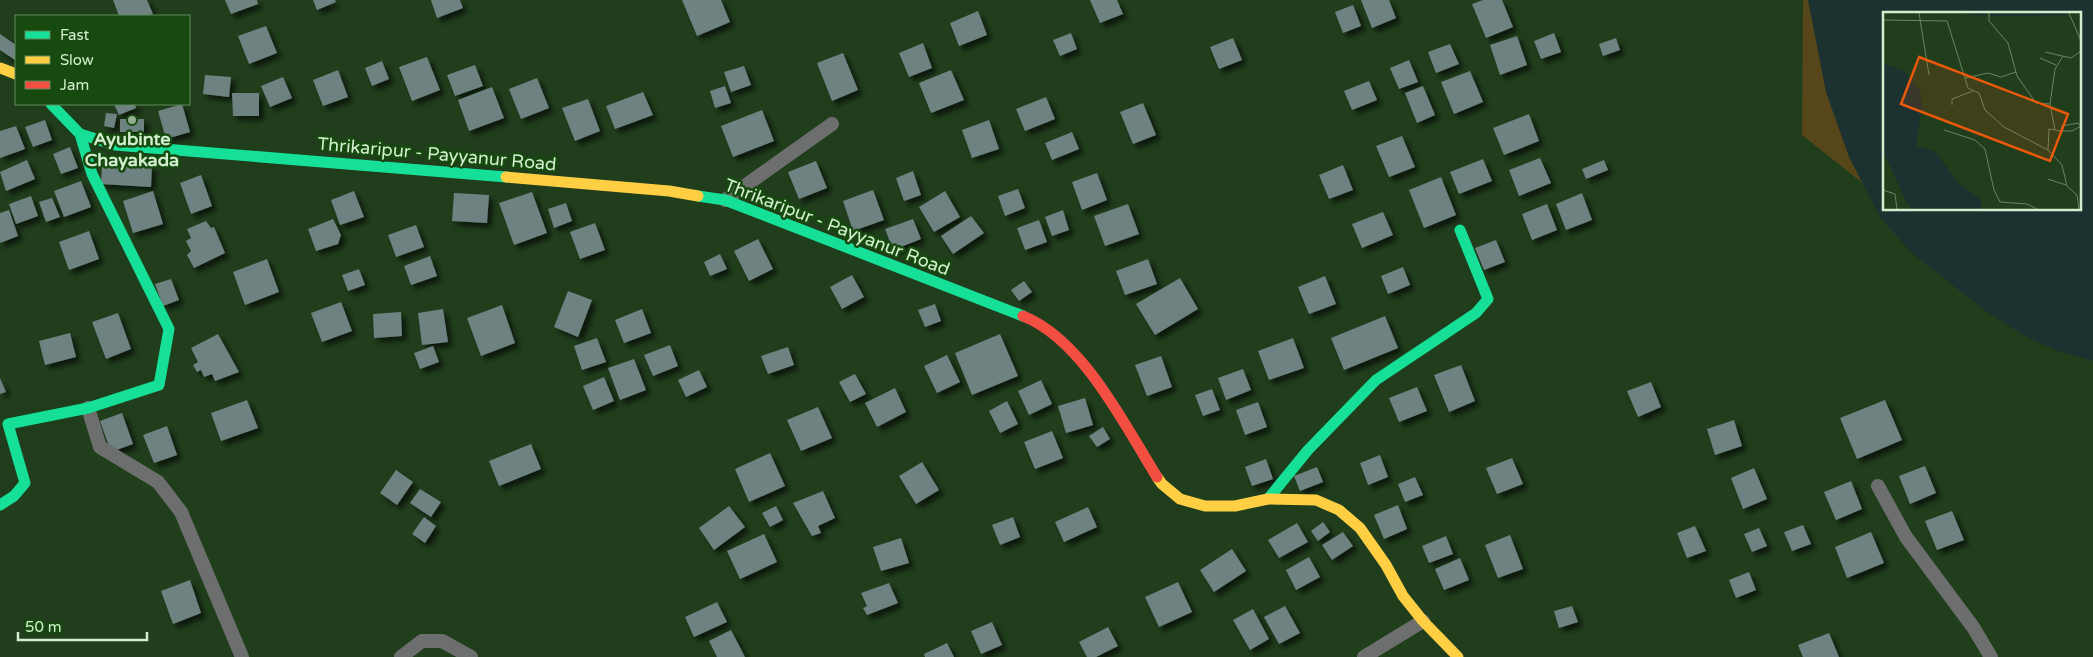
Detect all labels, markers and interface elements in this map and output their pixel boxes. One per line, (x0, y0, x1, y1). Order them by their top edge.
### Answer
inset map (1883, 12, 2080, 210)
legend (15, 15, 190, 105)
text: Fast (60, 26, 90, 44)
text: Slow (60, 51, 94, 69)
text: Jam (60, 76, 89, 94)
marker: Ayubinte Chayakada (126, 114, 138, 126)
place label: Ayubinte Chayakada (85, 128, 179, 171)
street label: Thrikaripur - Payyanur Road (317, 133, 557, 175)
street label: Thrikaripur - Payyanur Road (721, 174, 953, 280)
scale bar (18, 610, 146, 642)
text: 50 m (25, 618, 62, 636)

